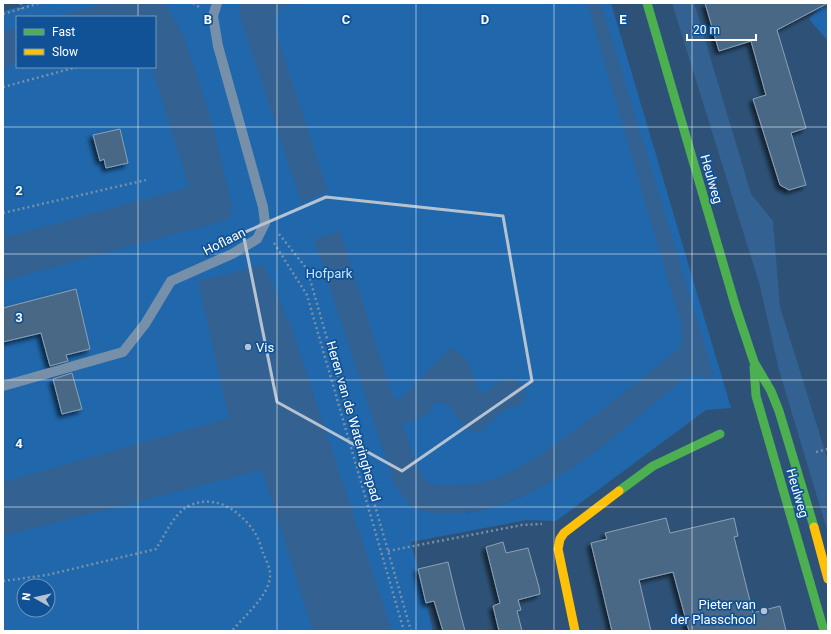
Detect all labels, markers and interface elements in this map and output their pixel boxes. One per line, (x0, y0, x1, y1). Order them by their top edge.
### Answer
text: B (204, 12, 212, 27)
text: C (342, 12, 351, 27)
text: D (481, 12, 489, 27)
text: E (619, 12, 627, 27)
legend (16, 16, 156, 68)
scale bar (687, 16, 756, 42)
text: 20 m (693, 23, 720, 37)
text: Fast (52, 25, 75, 39)
text: Slow (52, 45, 78, 59)
street label: Heulweg (697, 153, 726, 205)
text: 2 (15, 183, 23, 198)
street label: Hoflaan (201, 224, 248, 258)
park label: Hofpark (306, 266, 353, 281)
text: 3 (15, 310, 23, 325)
street label: Heren van de Wateringhepad (323, 339, 384, 503)
place label: Vis (256, 340, 274, 355)
marker: Vis (243, 342, 253, 352)
text: 4 (15, 436, 23, 451)
street label: Heulweg (783, 467, 812, 519)
north arrow (16, 578, 56, 618)
text: N (20, 592, 34, 601)
place label: Pieter van der Plasschool (670, 597, 756, 627)
marker: Pieter van der Plasschool (759, 606, 769, 616)

